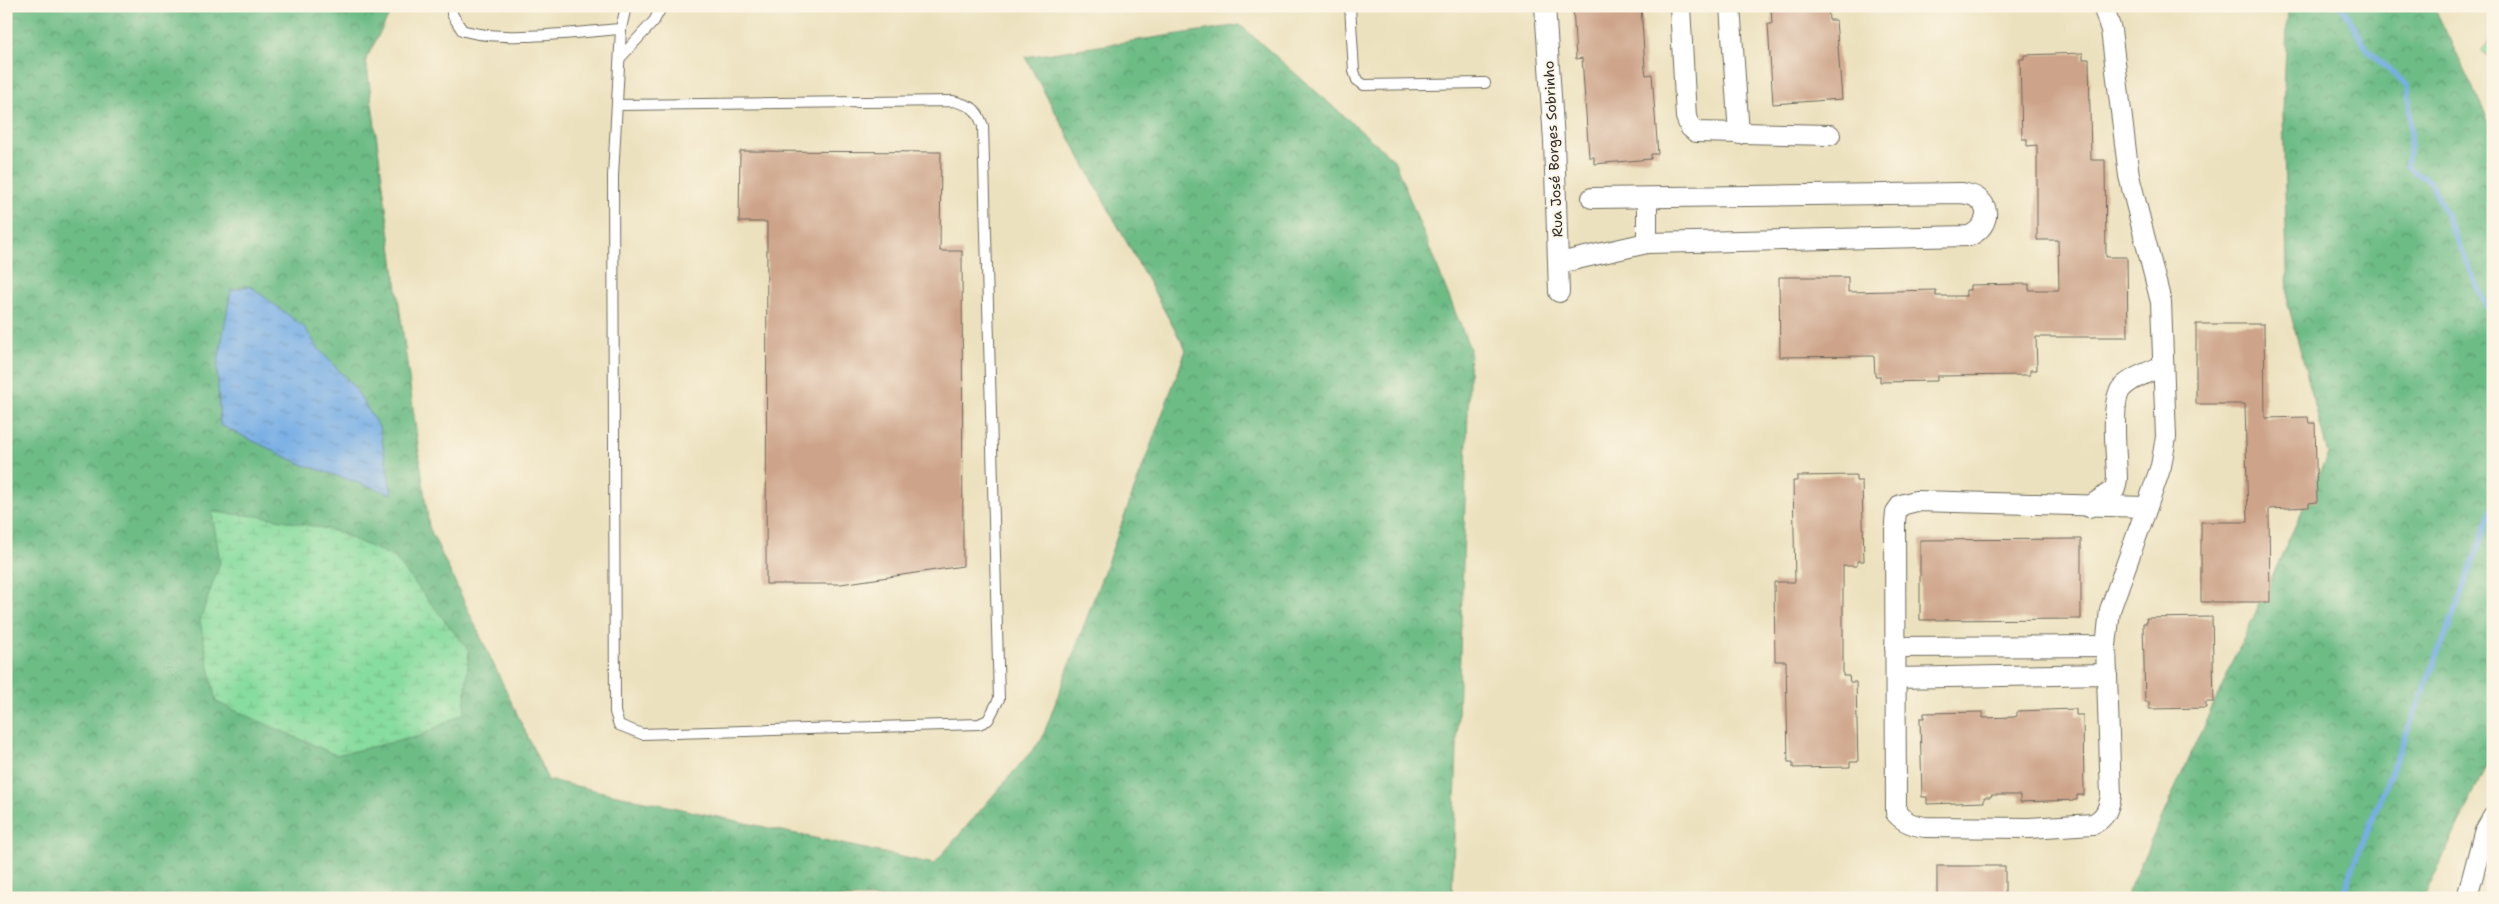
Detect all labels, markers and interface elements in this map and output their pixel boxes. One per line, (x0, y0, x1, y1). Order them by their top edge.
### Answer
street label: Rua José Borges Sobrinho (1539, 60, 1567, 238)

